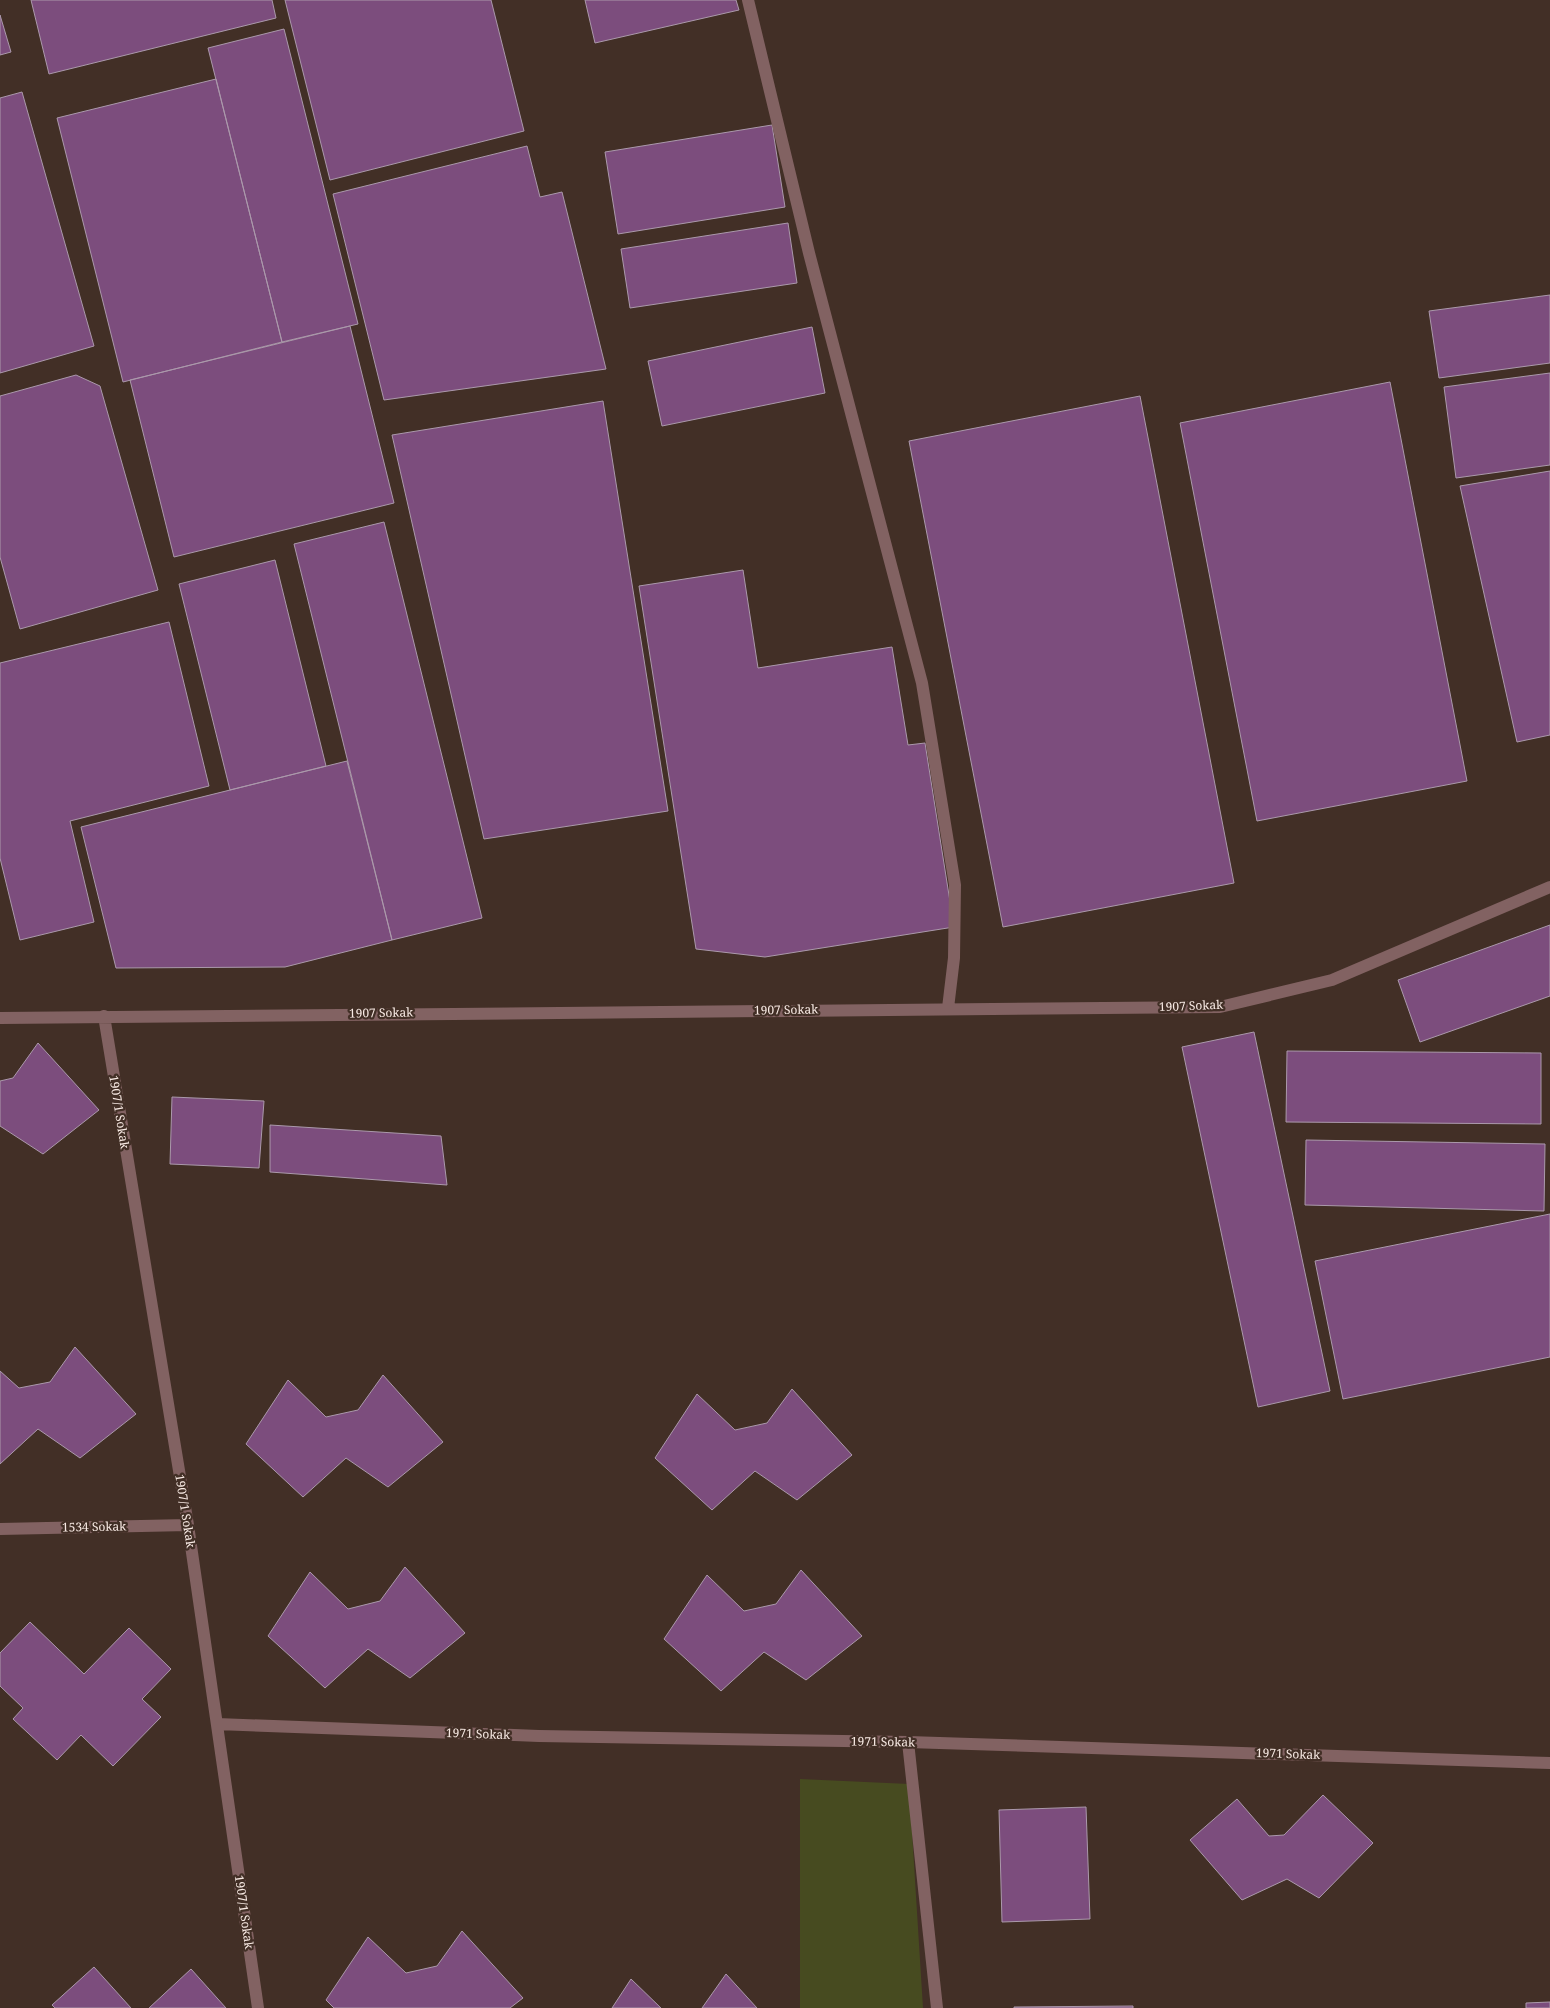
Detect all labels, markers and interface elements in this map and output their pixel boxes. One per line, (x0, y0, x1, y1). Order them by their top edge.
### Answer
street label: 1907 Sokak (1159, 996, 1224, 1015)
street label: 1907 Sokak (754, 1000, 819, 1019)
street label: 1907 Sokak (349, 1003, 414, 1022)
street label: 1907/1 Sokak (105, 1074, 134, 1151)
street label: 1907/1 Sokak (171, 1473, 200, 1550)
street label: 1534 Sokak (62, 1517, 127, 1536)
street label: 1971 Sokak (446, 1724, 511, 1743)
street label: 1971 Sokak (851, 1732, 916, 1751)
street label: 1971 Sokak (1256, 1744, 1321, 1763)
street label: 1907/1 Sokak (231, 1874, 258, 1951)

